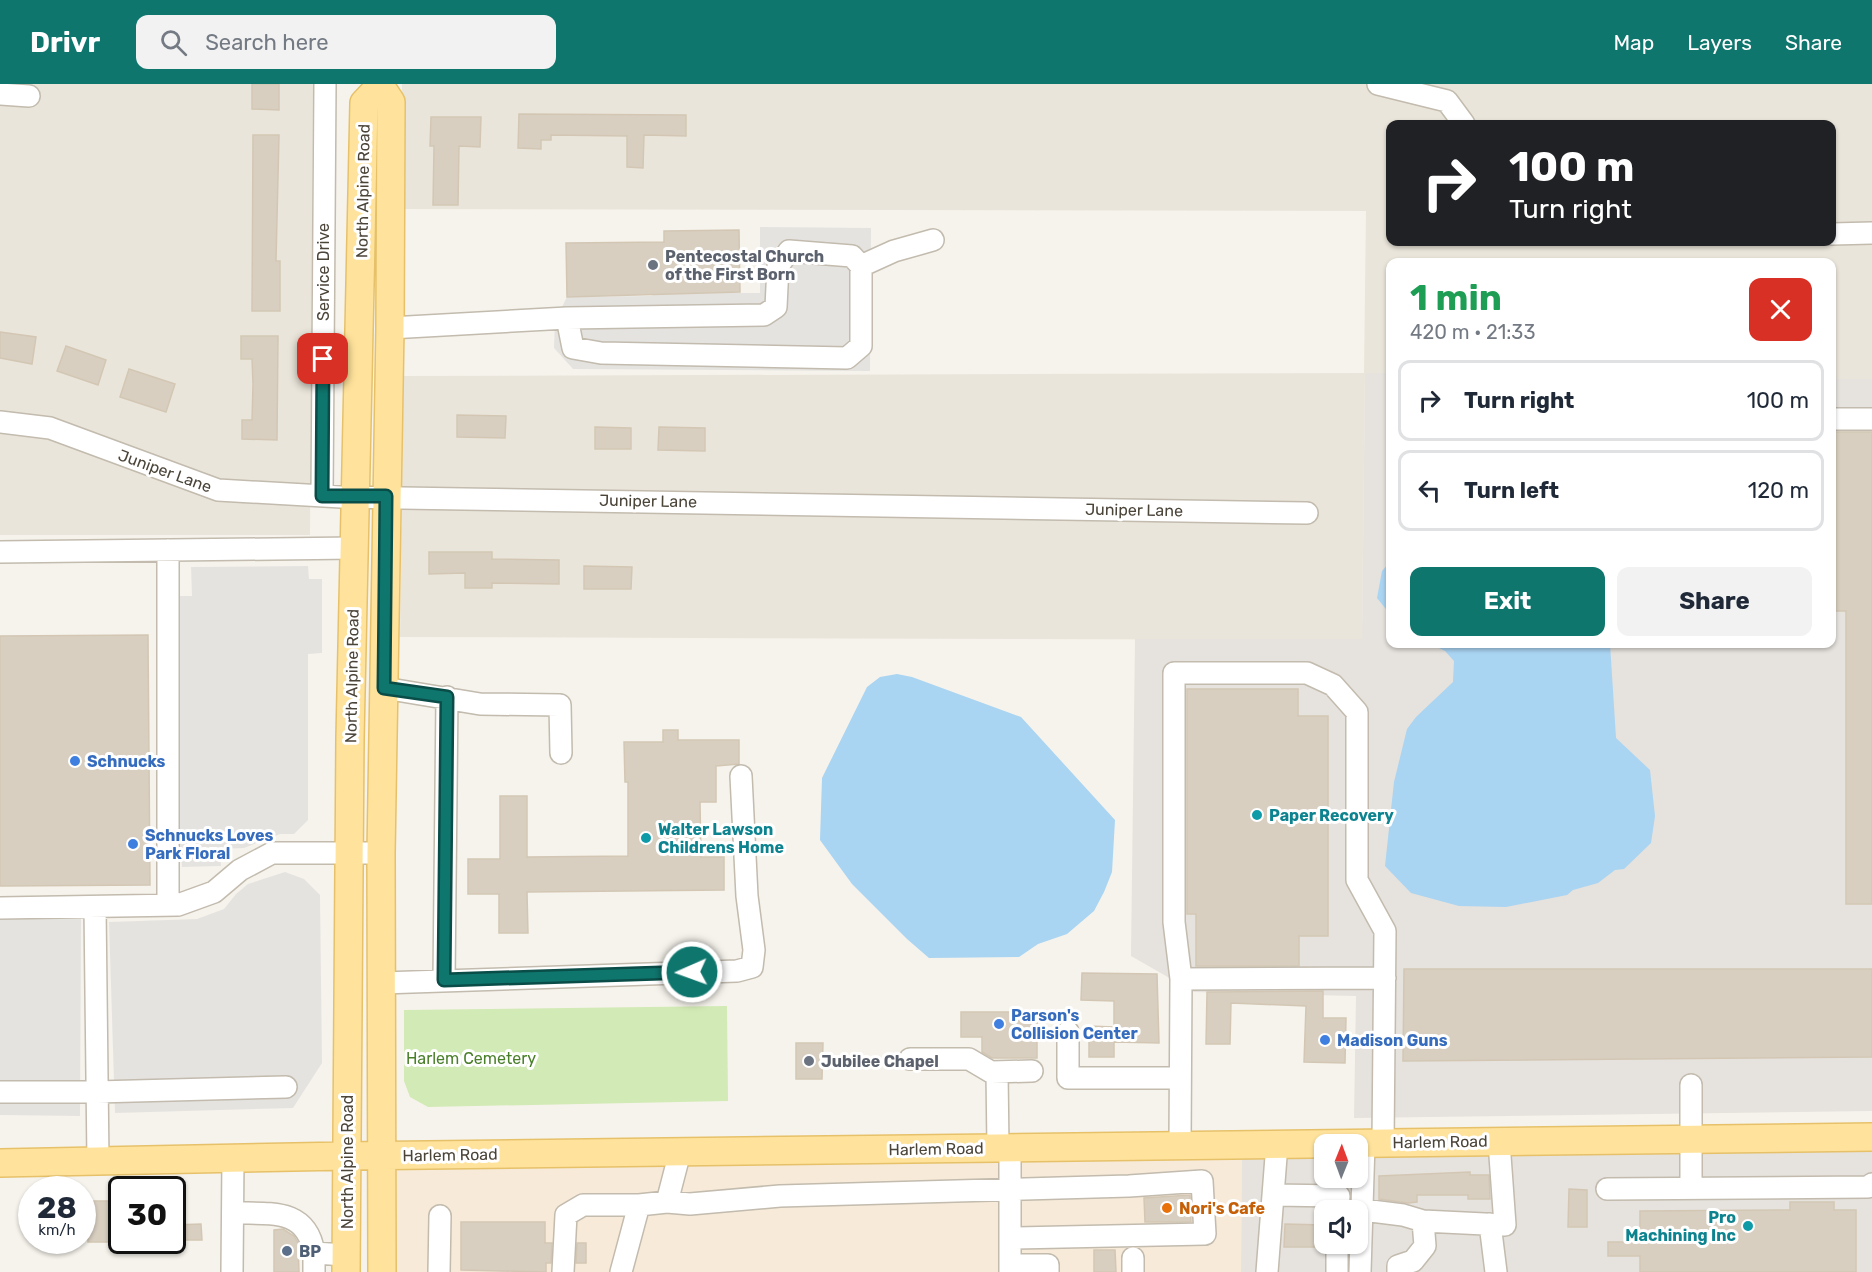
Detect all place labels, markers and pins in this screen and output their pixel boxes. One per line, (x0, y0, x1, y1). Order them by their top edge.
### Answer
place label: Pentecostal Church of the First Born (665, 247, 824, 284)
marker: Pentecostal Church of the First Born (646, 258, 660, 272)
pin (297, 333, 348, 384)
place label: Schnucks (87, 752, 166, 771)
marker: Schnucks (68, 754, 82, 768)
place label: Paper Recovery (1269, 806, 1394, 825)
marker: Paper Recovery (1250, 808, 1264, 822)
place label: Walter Lawson Childrens Home (658, 820, 784, 857)
place label: Schnucks Loves Park Floral (145, 826, 274, 863)
marker: Walter Lawson Childrens Home (639, 831, 653, 845)
marker: Schnucks Loves Park Floral (126, 837, 140, 851)
place label: Parson's Collision Center (1011, 1006, 1139, 1043)
marker: Parson's Collision Center (992, 1017, 1006, 1031)
place label: Madison Guns (1337, 1031, 1448, 1050)
marker: Madison Guns (1318, 1033, 1332, 1047)
place label: Jubilee Chapel (821, 1052, 939, 1071)
marker: Jubilee Chapel (802, 1054, 816, 1068)
place label: Nori's Cafe (1179, 1199, 1265, 1218)
marker: Nori's Cafe (1160, 1201, 1174, 1215)
place label: Pro Machining Inc (1625, 1208, 1736, 1245)
marker: Pro Machining Inc (1741, 1219, 1755, 1233)
place label: BP (299, 1242, 321, 1261)
marker: BP (280, 1244, 294, 1258)

